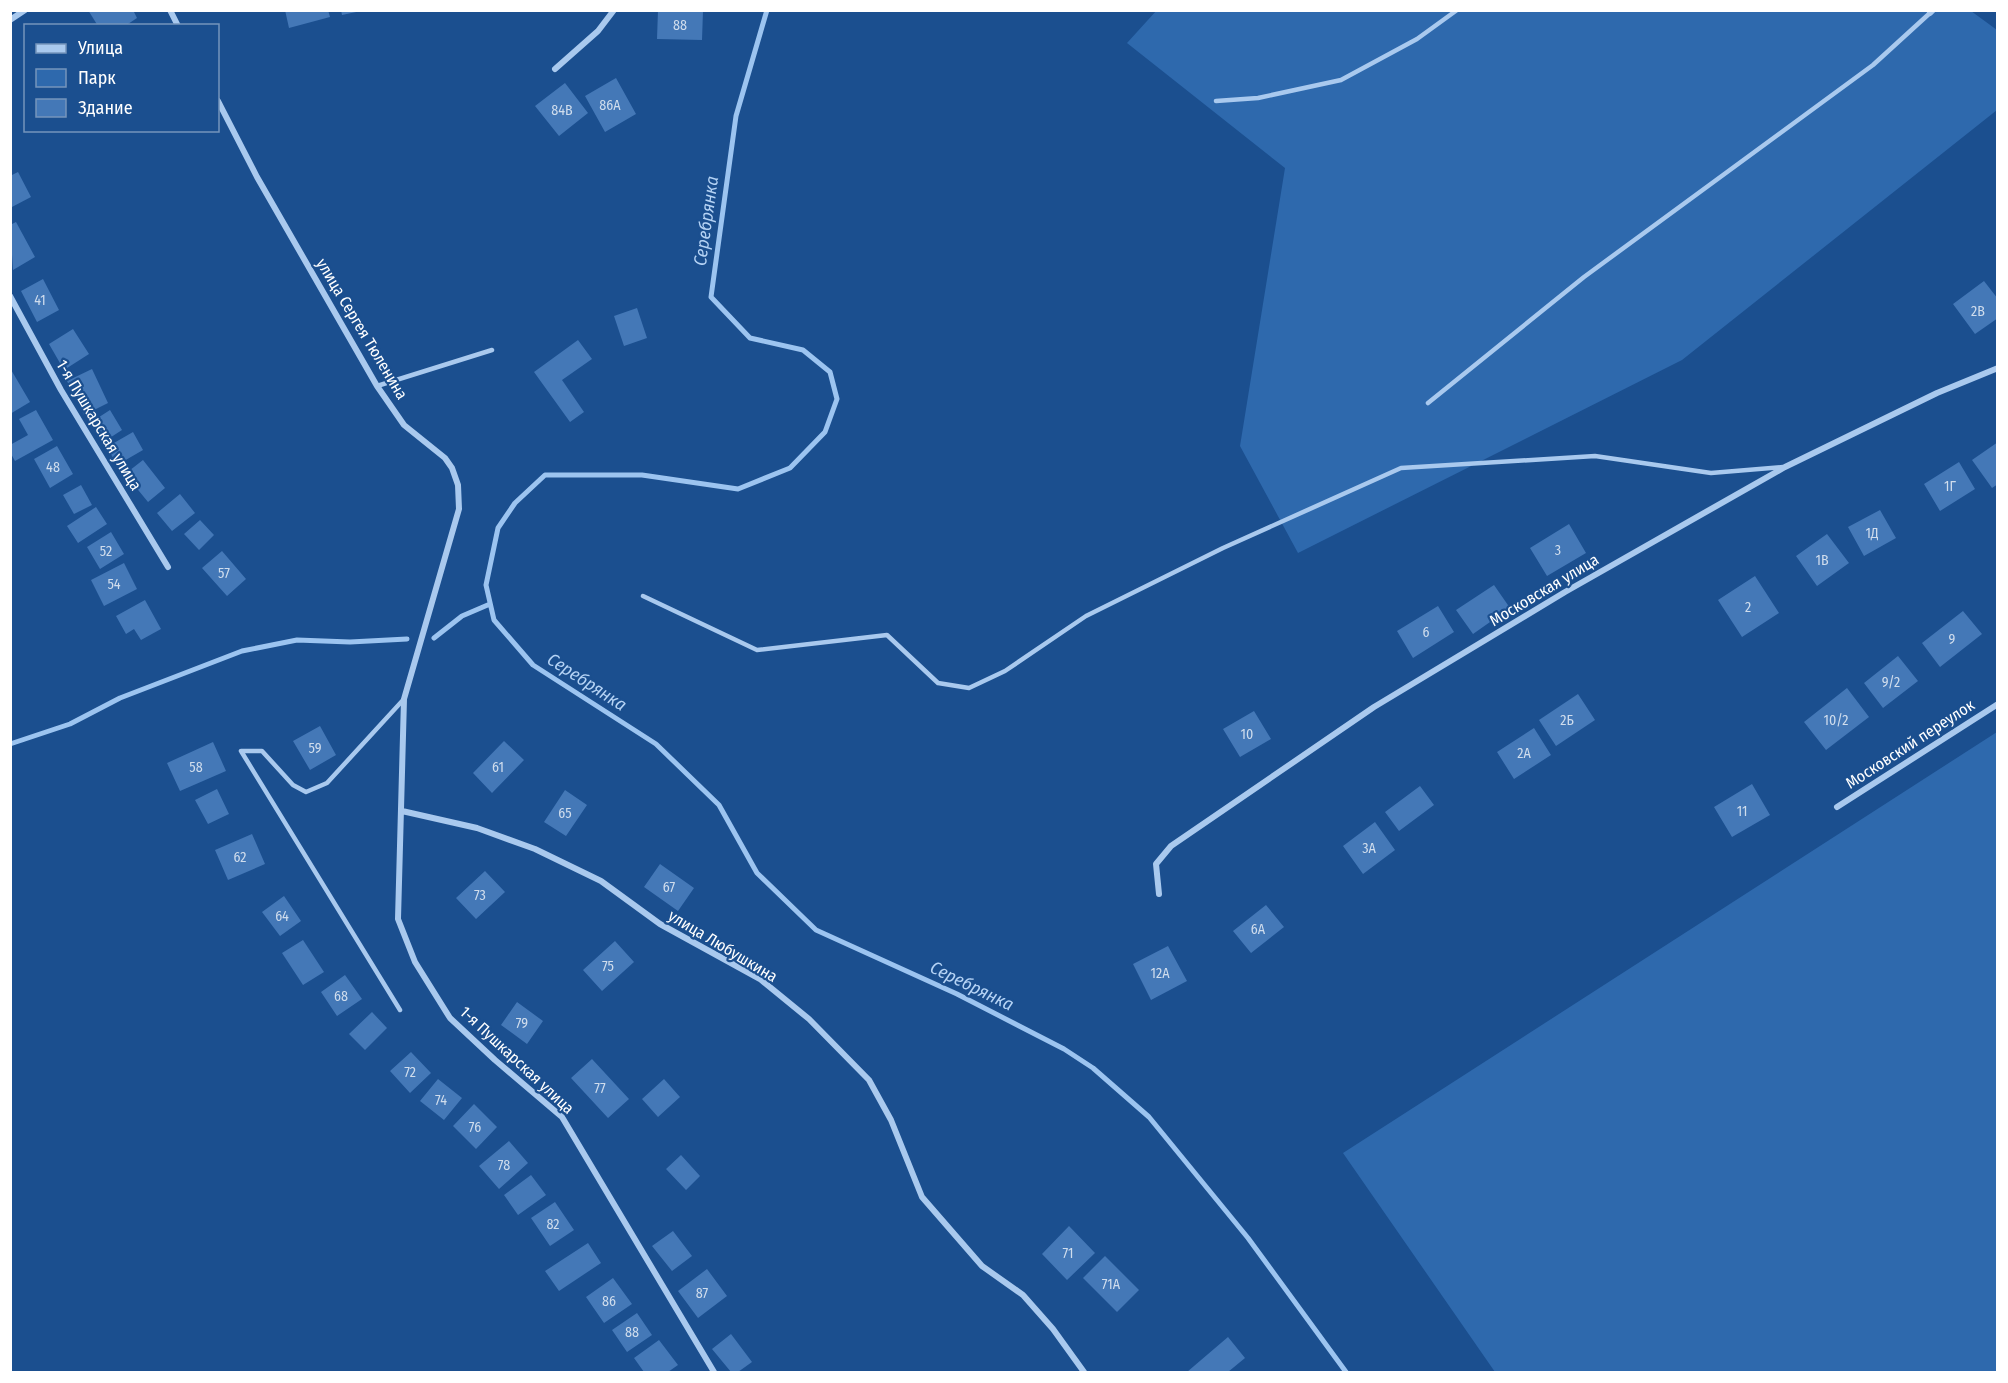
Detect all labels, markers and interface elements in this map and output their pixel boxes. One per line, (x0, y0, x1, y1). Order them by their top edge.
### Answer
house number: 88 (673, 17, 687, 34)
legend (24, 24, 219, 132)
text: Улица (77, 37, 123, 59)
text: Парк (78, 67, 116, 89)
text: Здание (78, 97, 133, 119)
house number: 86А (599, 97, 621, 114)
house number: 84В (551, 102, 573, 119)
water label: Серебрянка (689, 175, 723, 267)
street label: улица Сергея Тюленина (312, 255, 412, 403)
house number: 41 (34, 292, 46, 309)
house number: 2В (1971, 303, 1985, 320)
street label: 1-я Пушкарская улица (52, 356, 146, 494)
house number: 48 (46, 459, 60, 476)
house number: 1Г (1944, 478, 1957, 495)
house number: 1Д (1865, 525, 1879, 542)
house number: 3 (1555, 542, 1561, 559)
house number: 52 (100, 543, 112, 560)
street label: Московская улица (1486, 550, 1602, 630)
house number: 1В (1815, 552, 1829, 569)
house number: 57 (218, 565, 230, 582)
house number: 54 (107, 576, 121, 593)
house number: 2 (1745, 599, 1751, 616)
house number: 6 (1423, 624, 1430, 641)
house number: 9 (1949, 631, 1956, 648)
water label: Серебрянка (543, 648, 631, 716)
house number: 9/2 (1882, 674, 1900, 691)
street label: Московский переулок (1842, 695, 1978, 793)
house number: 2Б (1560, 712, 1574, 729)
house number: 10/2 (1824, 712, 1848, 729)
house number: 10 (1241, 726, 1253, 743)
house number: 59 (308, 740, 322, 757)
house number: 2А (1517, 745, 1531, 762)
house number: 58 (189, 759, 203, 776)
house number: 61 (492, 759, 504, 776)
house number: 11 (1737, 803, 1747, 820)
house number: 65 (558, 805, 572, 822)
house number: 3А (1362, 840, 1376, 857)
house number: 62 (234, 849, 247, 866)
house number: 67 (663, 879, 675, 896)
house number: 73 (474, 887, 486, 904)
street label: улица Любушкина (665, 906, 781, 986)
house number: 64 (275, 908, 289, 925)
house number: 6А (1251, 921, 1266, 938)
water label: Серебрянка (927, 956, 1017, 1016)
house number: 75 (602, 958, 614, 975)
house number: 12А (1151, 965, 1170, 982)
house number: 68 (334, 988, 348, 1005)
street label: 1-я Пушкарская улица (456, 1002, 578, 1118)
house number: 79 (516, 1015, 528, 1032)
house number: 72 (404, 1064, 416, 1081)
house number: 77 (594, 1080, 606, 1097)
house number: 74 (435, 1092, 447, 1109)
house number: 76 (469, 1119, 481, 1136)
house number: 78 (498, 1157, 510, 1174)
house number: 82 (546, 1216, 560, 1233)
house number: 71 (1063, 1245, 1073, 1262)
house number: 71А (1102, 1276, 1121, 1293)
house number: 87 (696, 1285, 709, 1302)
house number: 86 (602, 1293, 616, 1310)
house number: 88 (625, 1324, 639, 1341)

